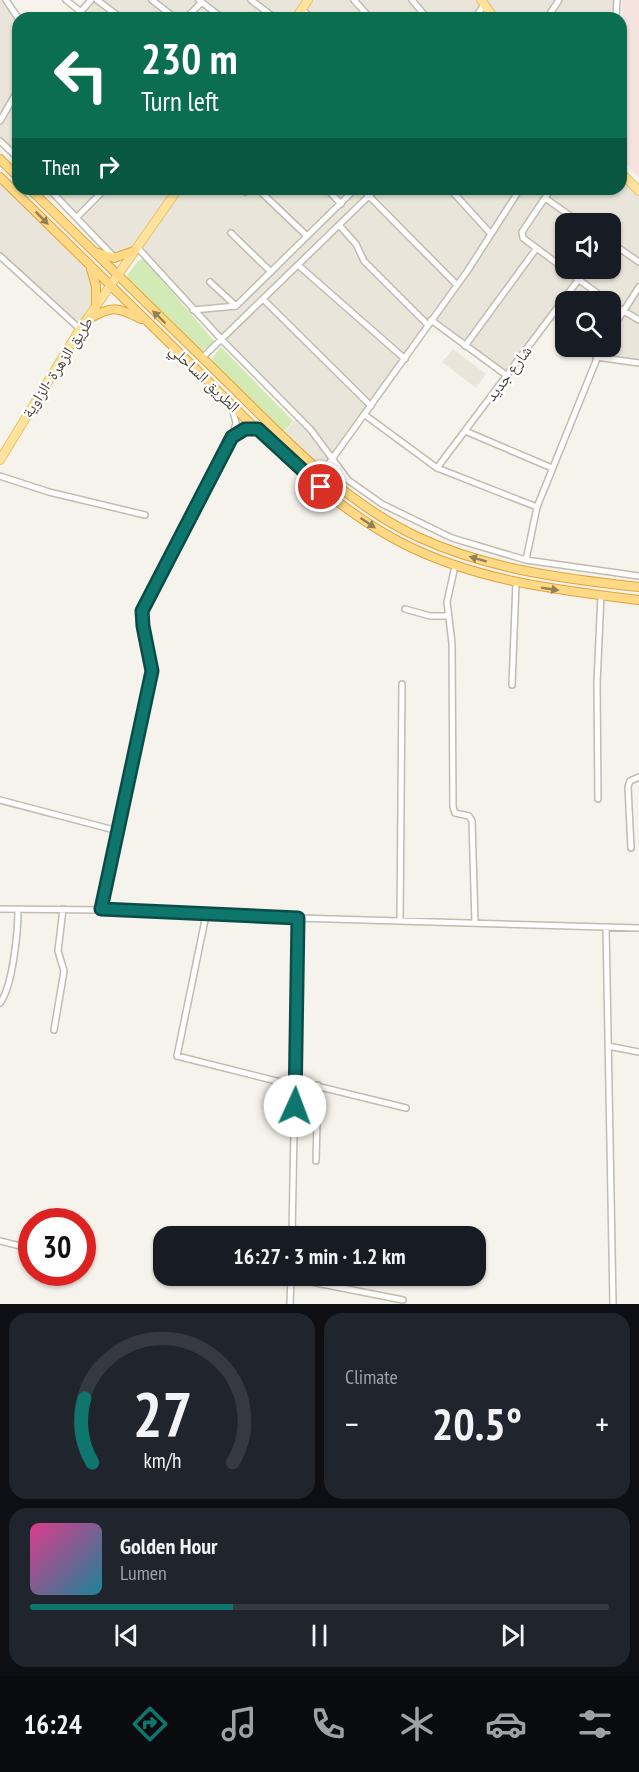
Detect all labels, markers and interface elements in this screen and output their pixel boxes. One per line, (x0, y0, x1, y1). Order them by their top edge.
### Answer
text: 230 m (141, 31, 238, 86)
icon: left (42, 36, 120, 114)
text: Turn left (141, 84, 219, 118)
icon: right (92, 150, 125, 183)
text: Then (42, 153, 80, 181)
one-way arrow (34, 210, 48, 224)
map controls (555, 213, 621, 357)
button: sound (555, 213, 621, 279)
button: search (555, 291, 621, 357)
one-way arrow (153, 311, 167, 325)
street label: طريق الزهرة -الزاوية (17, 313, 98, 422)
street label: الطريق الساحلي (164, 340, 244, 419)
street label: شارع جديد (481, 341, 536, 405)
pin (295, 461, 346, 512)
icon: arrive (304, 470, 337, 503)
one-way arrow (360, 517, 376, 528)
one-way arrow (469, 554, 487, 563)
one-way arrow (540, 584, 559, 593)
position arrow (263, 1074, 327, 1138)
speed limit sign: 30 (18, 1208, 96, 1286)
text: 16:27 · 3 min · 1.2 km (233, 1242, 406, 1270)
text: Climate (345, 1364, 398, 1390)
text: 27 (132, 1373, 192, 1454)
text: 20.5° (432, 1394, 522, 1452)
text: − (345, 1402, 359, 1445)
text: + (595, 1402, 609, 1445)
text: km/h (143, 1446, 181, 1474)
text: Golden Hour (120, 1532, 218, 1560)
text: Lumen (120, 1560, 167, 1586)
icon: previous (110, 1619, 143, 1652)
icon: pause (303, 1619, 336, 1652)
icon: next (496, 1619, 529, 1652)
icon: directions (129, 1703, 171, 1745)
icon: music (218, 1703, 260, 1745)
icon: phone (307, 1703, 349, 1745)
icon: climate (396, 1703, 438, 1745)
icon: car (485, 1703, 527, 1745)
icon: filters (574, 1703, 616, 1745)
text: 16:24 (23, 1707, 82, 1741)

